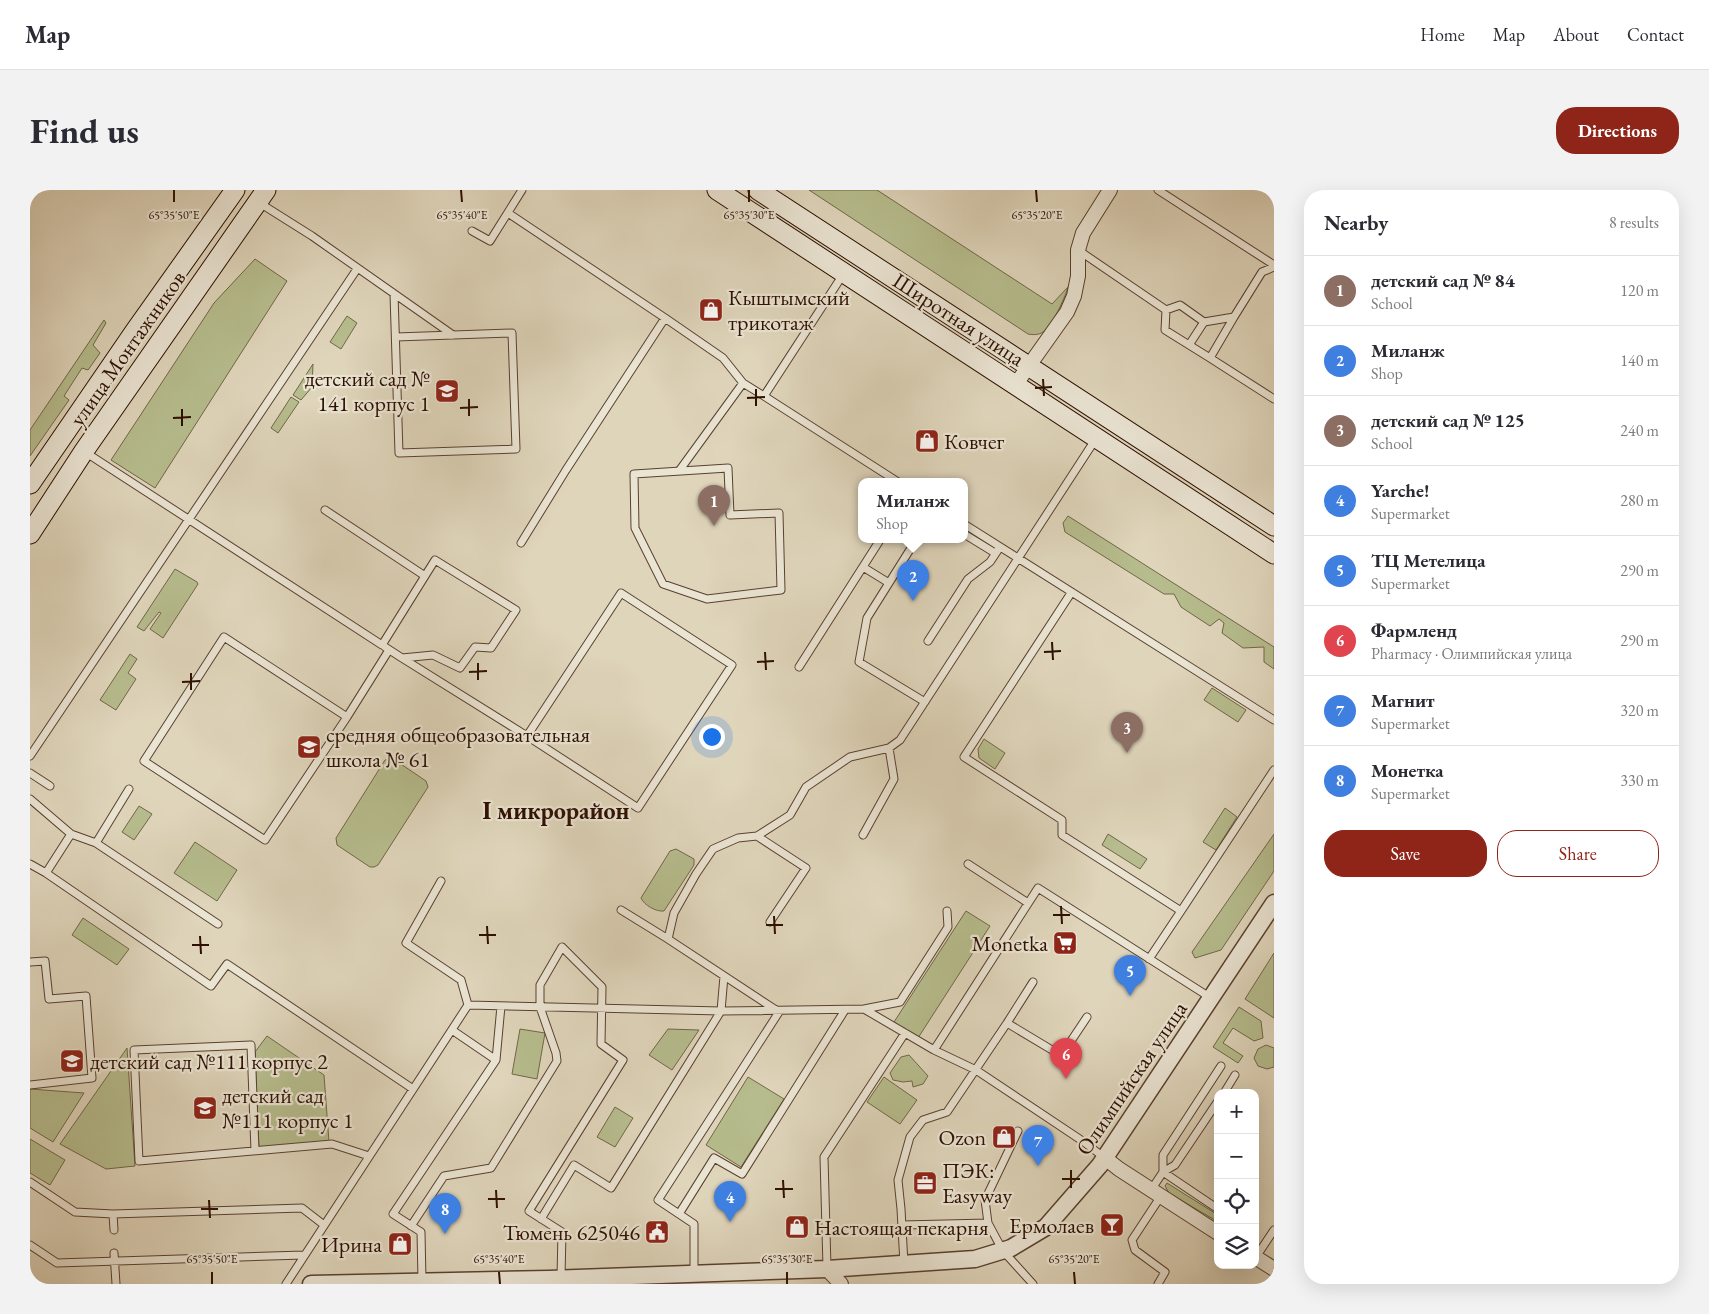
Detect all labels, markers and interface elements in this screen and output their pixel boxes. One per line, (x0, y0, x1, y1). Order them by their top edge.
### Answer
text: Map (25, 19, 70, 50)
text: Home (1420, 23, 1465, 46)
text: Map (1493, 23, 1525, 46)
text: About (1553, 23, 1599, 46)
text: Contact (1627, 23, 1684, 46)
button: Directions (1556, 107, 1679, 154)
text: Find us (30, 108, 139, 153)
text: 65°35'50"E (148, 207, 200, 223)
text: 65°35'40"E (436, 207, 488, 223)
text: 65°35'30"E (723, 207, 775, 223)
text: 65°35'20"E (1011, 207, 1063, 223)
text: Nearby (1324, 209, 1388, 236)
text: 8 results (1609, 212, 1659, 233)
street label: улица Монтажников (63, 265, 192, 432)
street label: Широтная улица (887, 266, 1030, 373)
text: детский сад № 84 (1371, 268, 1515, 293)
text: 1 (1336, 280, 1344, 301)
text: 120 m (1620, 280, 1659, 301)
place label: Кыштымский трикотаж (728, 283, 850, 337)
text: School (1371, 293, 1413, 314)
shop icon: Кыштымский трикотаж (698, 297, 724, 323)
text: Миланж (1371, 338, 1445, 363)
text: 2 (1336, 350, 1344, 371)
text: 140 m (1620, 350, 1659, 371)
text: Shop (1371, 363, 1403, 384)
place label: детский сад № 141 корпус 1 (305, 364, 430, 418)
school or university icon: детский сад № 141 корпус 1 (434, 378, 460, 404)
text: детский сад № 125 (1371, 408, 1525, 433)
text: 3 (1336, 420, 1344, 441)
text: 240 m (1620, 420, 1659, 441)
place label: Ковчег (944, 427, 1005, 456)
shop icon: Ковчег (914, 428, 940, 454)
text: School (1371, 433, 1413, 454)
popup (858, 478, 968, 543)
text: Yarche! (1371, 478, 1429, 503)
pin: 1 (698, 485, 730, 526)
text: Миланж (876, 488, 950, 513)
text: 4 (1336, 490, 1344, 511)
text: 280 m (1620, 490, 1659, 511)
text: Supermarket (1371, 503, 1450, 524)
text: Shop (876, 513, 908, 534)
text: ТЦ Метелица (1371, 548, 1486, 573)
pin: 2 (897, 560, 929, 601)
text: 5 (1336, 560, 1344, 581)
text: 290 m (1620, 560, 1659, 581)
text: Supermarket (1371, 573, 1450, 594)
text: Фармленд (1371, 618, 1457, 643)
text: 6 (1336, 630, 1344, 651)
text: 290 m (1620, 630, 1659, 651)
text: Pharmacy · Олимпийская улица (1371, 643, 1572, 664)
text: Магнит (1371, 688, 1435, 713)
text: 7 (1336, 700, 1344, 721)
text: 320 m (1620, 700, 1659, 721)
pin: 3 (1111, 712, 1143, 753)
text: Supermarket (1371, 713, 1450, 734)
place label: средняя общеобразовательная школа № 61 (326, 720, 590, 774)
your location (699, 724, 725, 750)
school or university icon: средняя общеобразовательная школа № 61 (296, 734, 322, 760)
text: Монетка (1371, 758, 1444, 783)
text: 8 (1336, 770, 1344, 791)
text: 330 m (1620, 770, 1659, 791)
text: Supermarket (1371, 783, 1450, 804)
district label: I микрорайон (483, 795, 630, 826)
button: Save (1324, 830, 1487, 877)
button: Share (1497, 830, 1659, 877)
place label: Monetka (972, 929, 1048, 958)
supermarket icon: Monetka (1052, 930, 1078, 956)
pin: 5 (1114, 955, 1146, 996)
street label: Олимпийская улица (1069, 996, 1194, 1161)
pin: 6 (1050, 1038, 1082, 1079)
place label: детский сад №111 корпус 2 (90, 1047, 328, 1076)
school or university icon: детский сад №111 корпус 2 (59, 1048, 85, 1074)
place label: детский сад №111 корпус 1 (222, 1081, 354, 1135)
map controls (1214, 1089, 1259, 1269)
button: + (1214, 1089, 1259, 1134)
school or university icon: детский сад №111 корпус 1 (192, 1095, 218, 1121)
place label: Ozon (938, 1123, 986, 1152)
shop icon: Ozon (991, 1124, 1017, 1150)
pin: 7 (1022, 1125, 1054, 1166)
button: − (1214, 1134, 1259, 1179)
place label: ПЭК: Easyway (942, 1156, 1012, 1210)
office icon: ПЭК: Easyway (912, 1170, 938, 1196)
button: locate (1214, 1179, 1259, 1224)
pin: 4 (714, 1181, 746, 1222)
pin: 8 (429, 1193, 461, 1234)
place label: Ермолаев (1009, 1211, 1094, 1240)
bar icon: Ермолаев (1099, 1212, 1125, 1238)
place label: Настоящая пекарня (814, 1213, 989, 1242)
shop icon: Настоящая пекарня (784, 1214, 810, 1240)
place label: Тюмень 625046 (503, 1218, 640, 1247)
public building icon: Тюмень 625046 (644, 1219, 670, 1245)
button: layers (1214, 1224, 1259, 1269)
place label: Ирина (321, 1230, 382, 1259)
shop icon: Ирина (387, 1231, 413, 1257)
text: 65°35'50"E (186, 1251, 238, 1267)
text: 65°35'40"E (473, 1251, 525, 1267)
text: 65°35'30"E (761, 1251, 813, 1267)
text: 65°35'20"E (1048, 1251, 1100, 1267)

